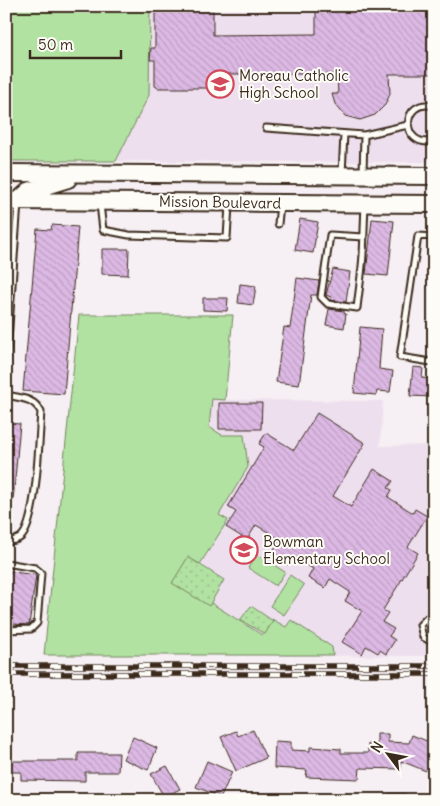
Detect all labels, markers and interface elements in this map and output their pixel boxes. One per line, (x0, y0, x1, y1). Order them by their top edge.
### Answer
scale bar (30, 28, 121, 60)
text: 50 m (38, 35, 73, 54)
place label: Moreau Catholic High School (239, 66, 349, 102)
school or university icon: Moreau Catholic High School (205, 69, 235, 99)
street label: Mission Boulevard (159, 191, 281, 213)
place label: Bowman Elementary School (263, 532, 390, 568)
school or university icon: Bowman Elementary School (229, 535, 259, 565)
north arrow (362, 728, 412, 778)
text: N (367, 738, 387, 756)

